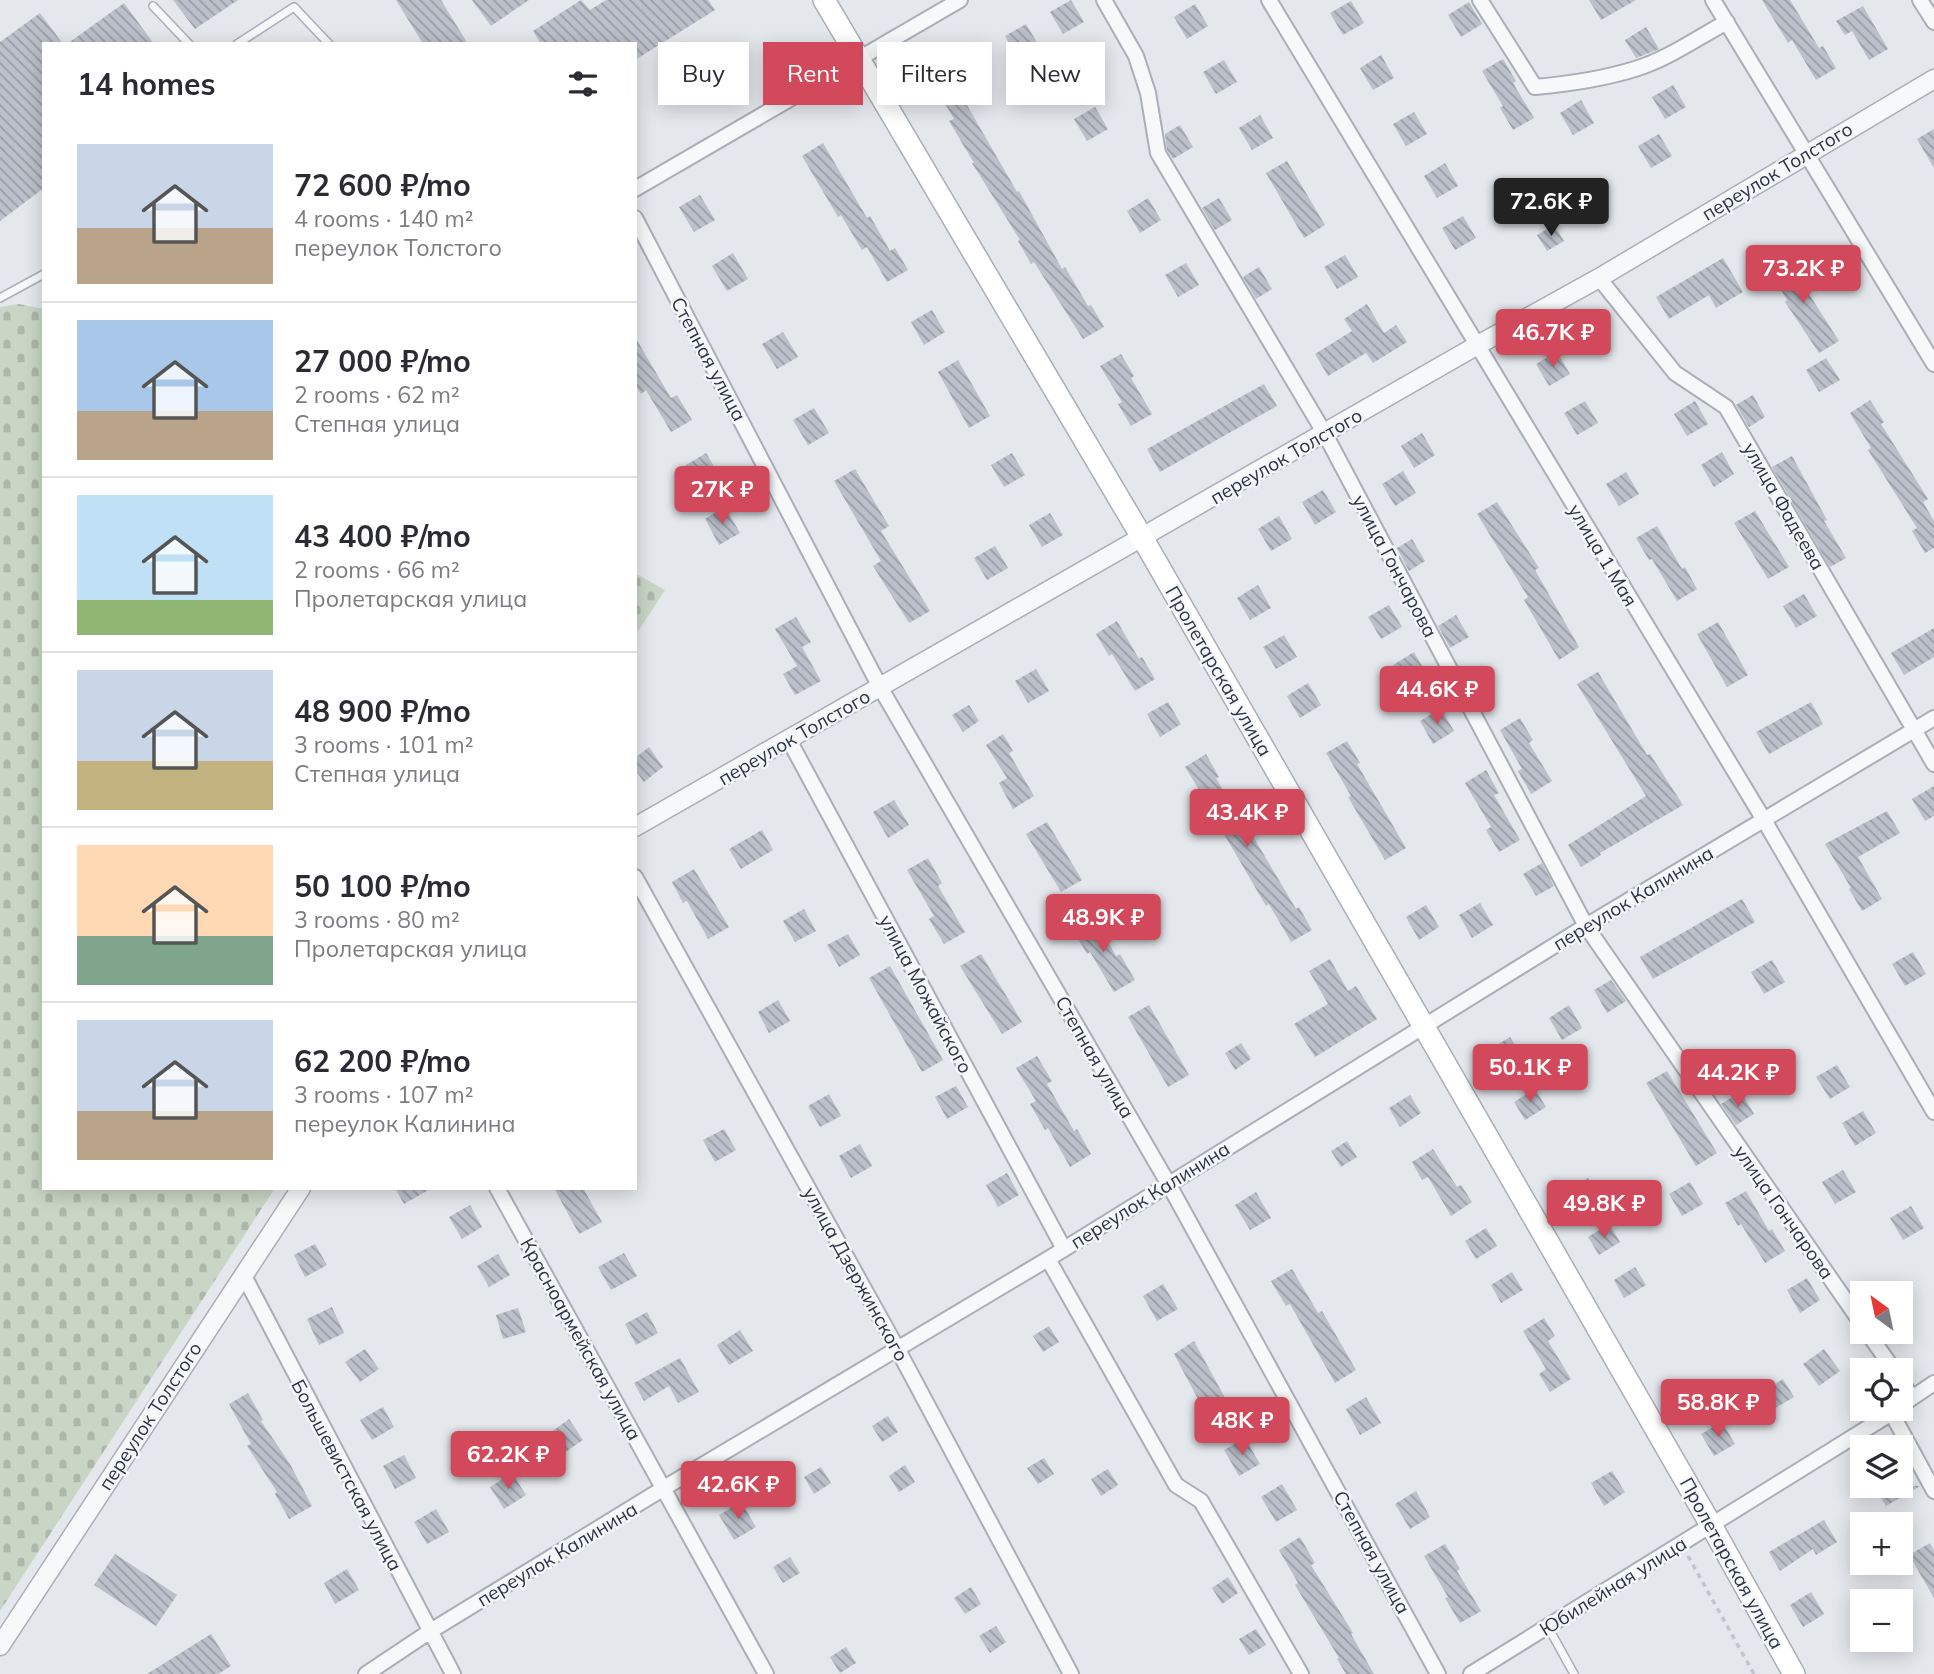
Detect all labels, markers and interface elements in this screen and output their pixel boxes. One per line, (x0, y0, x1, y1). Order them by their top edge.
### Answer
chip: Buy (658, 42, 749, 105)
chip: Rent (763, 42, 863, 105)
chip: Filters (877, 42, 992, 105)
chip: New (1006, 42, 1105, 105)
text: 14 homes (77, 65, 216, 103)
icon: filters (564, 65, 602, 103)
street label: переулок Толстого (1697, 117, 1857, 225)
text: 72 600 ₽/mo (294, 166, 471, 204)
icon: home (133, 172, 217, 256)
pin: 72.6K ₽ (1486, 178, 1616, 238)
text: 72.6K ₽ (1510, 186, 1592, 215)
text: 4 rooms · 140 m² (294, 204, 474, 233)
text: переулок Толстого (294, 233, 502, 262)
pin: 73.2K ₽ (1738, 246, 1868, 305)
text: 73.2K ₽ (1762, 253, 1844, 282)
street label: Степная улица (666, 293, 752, 425)
pin: 46.7K ₽ (1488, 310, 1618, 369)
text: 46.7K ₽ (1512, 317, 1594, 346)
text: 27 000 ₽/mo (294, 342, 471, 380)
icon: home (133, 348, 217, 432)
text: 2 rooms · 62 m² (294, 380, 460, 409)
street label: переулок Толстого (1206, 403, 1366, 509)
text: Степная улица (294, 409, 460, 438)
street label: улица Фадеева (1738, 438, 1830, 574)
pin: 27K ₽ (673, 466, 771, 526)
text: 27K ₽ (690, 474, 754, 503)
street label: улица Гончарова (1347, 491, 1443, 641)
street label: улица 1 Мая (1563, 500, 1643, 610)
text: 43 400 ₽/mo (294, 517, 471, 555)
icon: home (133, 523, 217, 607)
text: 2 rooms · 66 m² (294, 555, 460, 584)
street label: Пролетарская улица (1160, 582, 1278, 760)
text: Пролетарская улица (294, 584, 527, 613)
pin: 44.6K ₽ (1372, 666, 1502, 726)
text: 44.6K ₽ (1396, 674, 1478, 703)
street label: переулок Толстого (714, 684, 874, 790)
text: 48 900 ₽/mo (294, 692, 471, 730)
icon: home (133, 698, 217, 782)
text: 3 rooms · 101 m² (294, 730, 474, 759)
text: Степная улица (294, 759, 460, 788)
pin: 43.4K ₽ (1182, 790, 1312, 849)
text: 43.4K ₽ (1206, 797, 1288, 826)
street label: переулок Калинина (1548, 841, 1718, 955)
text: 50 100 ₽/mo (294, 867, 471, 905)
icon: home (133, 873, 217, 957)
pin: 48.9K ₽ (1038, 894, 1168, 954)
text: 48.9K ₽ (1062, 902, 1144, 931)
text: 3 rooms · 80 m² (294, 905, 460, 934)
street label: улица Можайского (874, 911, 978, 1077)
text: Пролетарская улица (294, 934, 527, 963)
street label: Степная улица (1050, 992, 1140, 1122)
text: 62 200 ₽/mo (294, 1042, 471, 1080)
pin: 50.1K ₽ (1465, 1044, 1595, 1104)
icon: home (133, 1048, 217, 1132)
pin: 44.2K ₽ (1673, 1050, 1803, 1109)
text: 50.1K ₽ (1489, 1052, 1571, 1081)
text: 44.2K ₽ (1697, 1057, 1779, 1086)
text: 3 rooms · 107 m² (294, 1080, 474, 1109)
text: переулок Калинина (294, 1109, 516, 1138)
street label: переулок Калинина (1066, 1136, 1234, 1254)
street label: улица Гончарова (1729, 1140, 1839, 1284)
pin: 49.8K ₽ (1539, 1180, 1669, 1240)
street label: улица Дзержинского (798, 1183, 914, 1365)
text: 49.8K ₽ (1563, 1188, 1645, 1217)
street label: Красноармейская улица (515, 1234, 647, 1444)
north arrow (1850, 1281, 1913, 1344)
map controls (1850, 1281, 1913, 1652)
street label: переулок Толстого (93, 1337, 207, 1495)
button: locate (1850, 1358, 1913, 1421)
street label: Большевистская улица (286, 1375, 408, 1575)
pin: 58.8K ₽ (1653, 1380, 1783, 1439)
text: 58.8K ₽ (1677, 1387, 1759, 1416)
pin: 48K ₽ (1193, 1398, 1291, 1457)
text: 48K ₽ (1210, 1405, 1274, 1434)
pin: 62.2K ₽ (443, 1432, 573, 1491)
button: layers (1850, 1435, 1913, 1498)
text: 62.2K ₽ (467, 1439, 549, 1468)
pin: 42.6K ₽ (673, 1462, 803, 1521)
text: 42.6K ₽ (697, 1469, 779, 1498)
street label: Пролетарская улица (1675, 1473, 1789, 1653)
street label: Степная улица (1328, 1486, 1416, 1618)
street label: переулок Калинина (472, 1497, 642, 1611)
button: + (1850, 1512, 1913, 1575)
street label: Юбилейная улица (1535, 1531, 1691, 1641)
button: − (1850, 1589, 1913, 1652)

